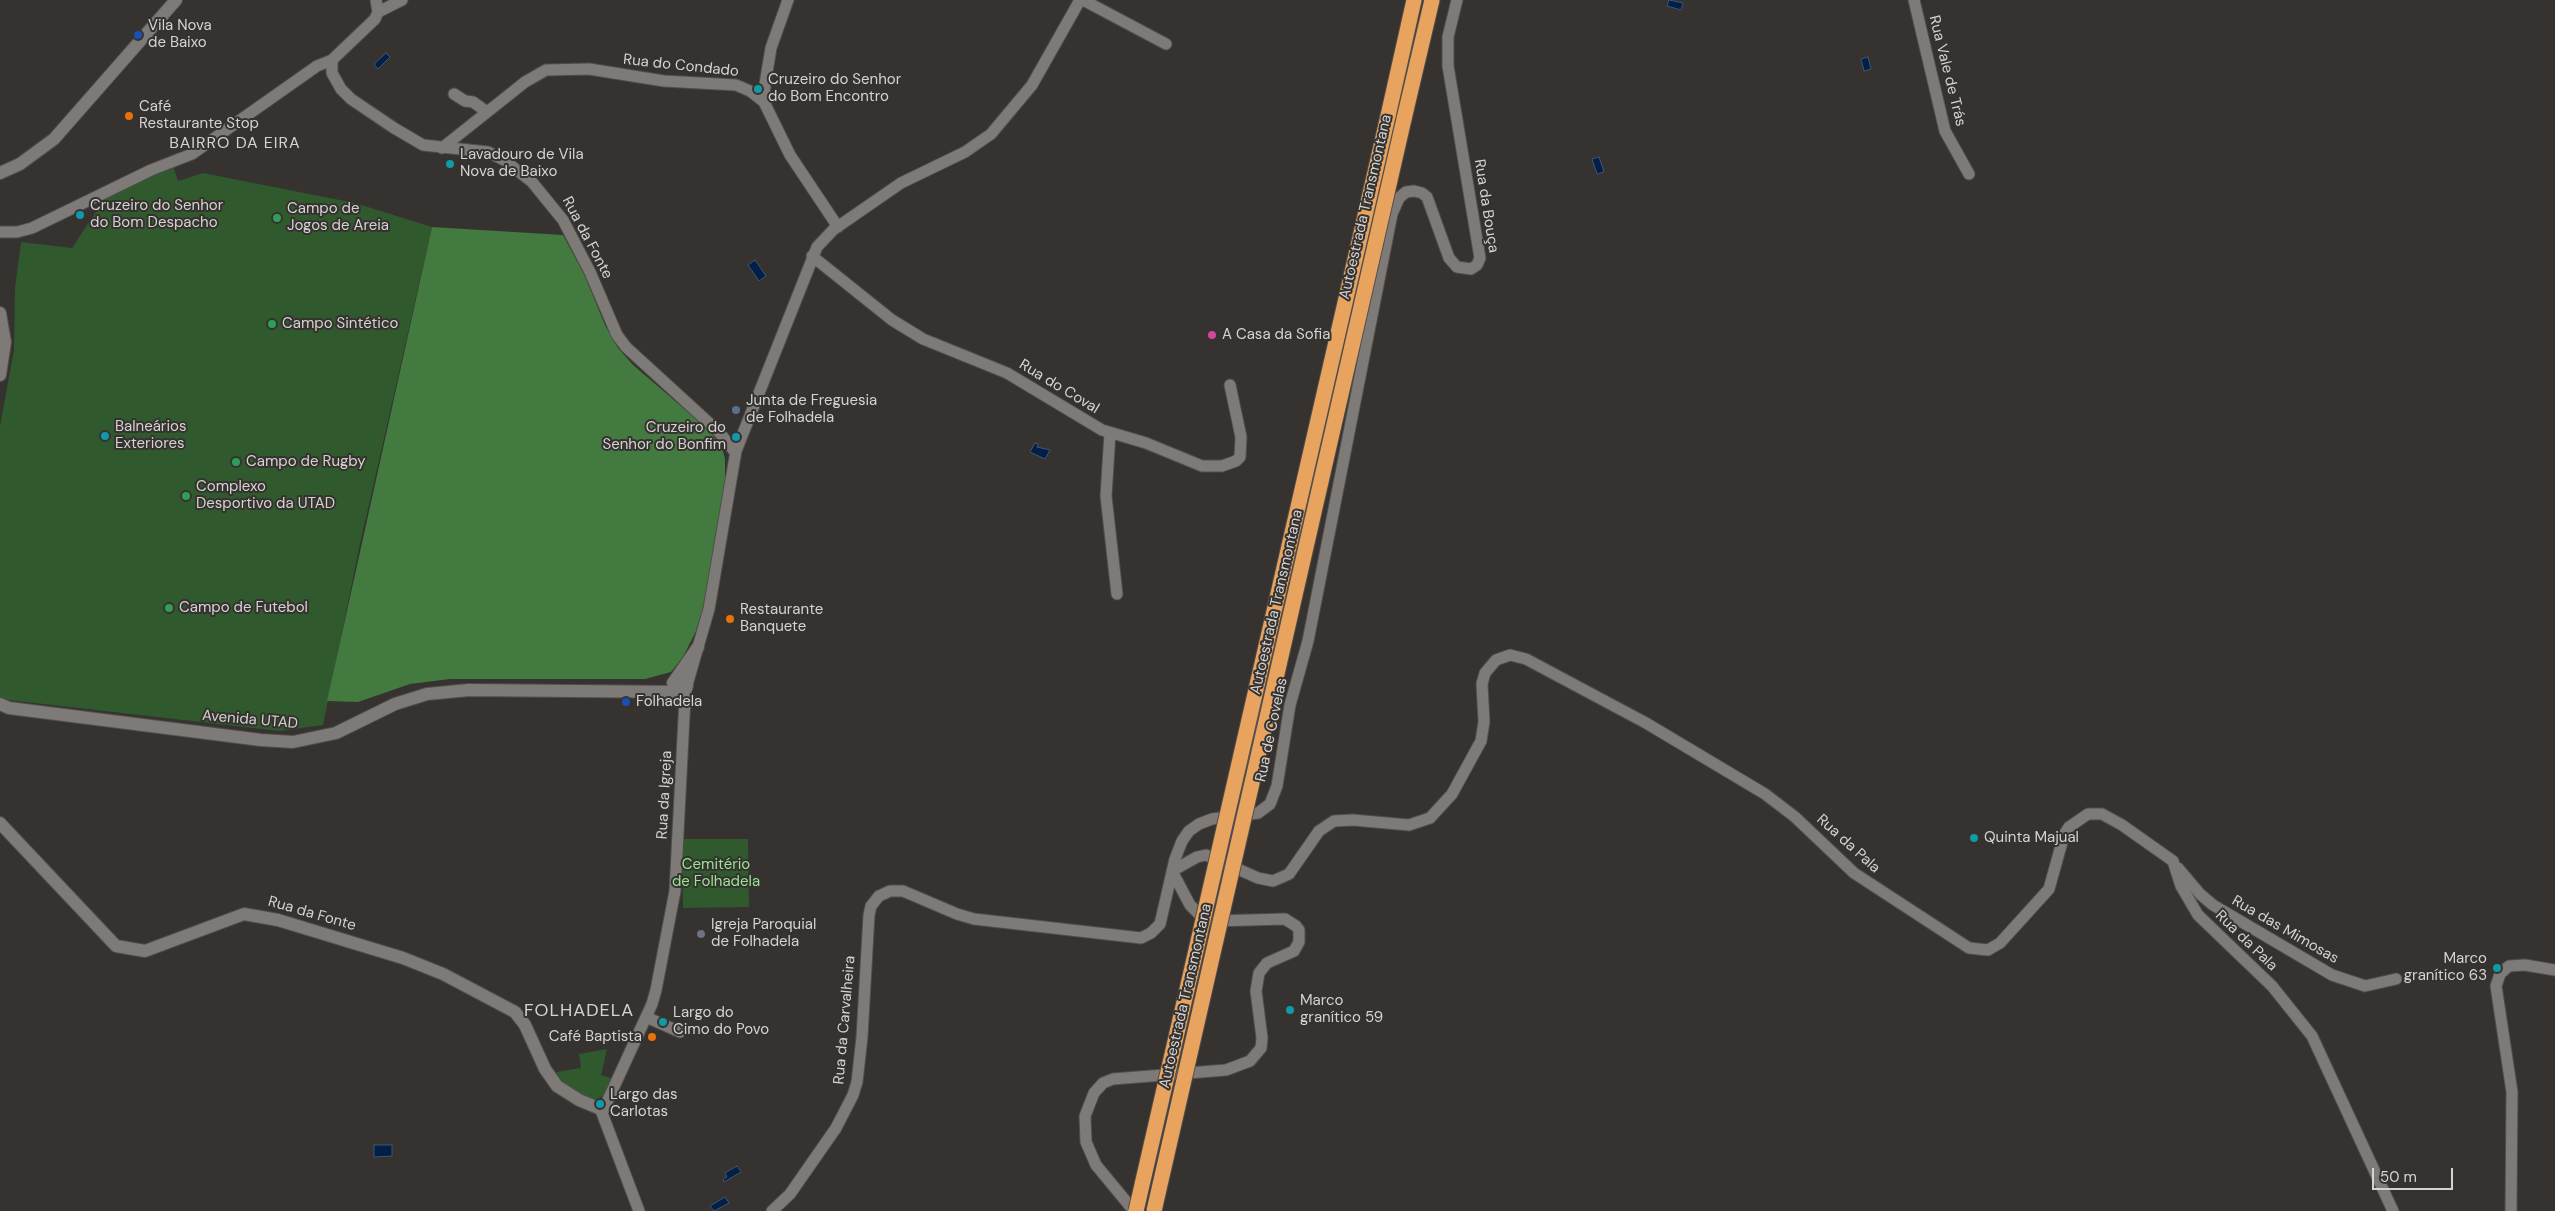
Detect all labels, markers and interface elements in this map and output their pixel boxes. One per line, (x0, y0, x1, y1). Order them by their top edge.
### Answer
street label: Rua Vale de Trás (1925, 14, 1969, 128)
place label: Vila Nova de Baixo (148, 17, 212, 52)
marker: Vila Nova de Baixo (132, 29, 144, 41)
street label: Rua do Condado (622, 51, 740, 81)
place label: Cruzeiro do Senhor do Bom Encontro (768, 71, 901, 106)
marker: Cruzeiro do Senhor do Bom Encontro (752, 83, 764, 95)
place label: Café Restaurante Stop (139, 98, 259, 133)
marker: Café Restaurante Stop (123, 110, 135, 122)
street label: Autoestrada Transmontana (1336, 113, 1396, 301)
district label: BAIRRO DA EIRA (168, 134, 302, 154)
place label: Lavadouro de Vila Nova de Baixo (460, 146, 584, 181)
marker: Lavadouro de Vila Nova de Baixo (444, 158, 456, 170)
street label: Rua da Bouça (1470, 158, 1502, 254)
street label: Rua da Fonte (558, 194, 616, 282)
place label: Cruzeiro do Senhor do Bom Despacho (90, 197, 223, 232)
place label: Campo de Jogos de Areia (287, 200, 389, 235)
marker: Cruzeiro do Senhor do Bom Despacho (74, 209, 86, 221)
marker: Campo de Jogos de Areia (271, 212, 283, 224)
place label: Campo Sintético (282, 315, 398, 333)
marker: Campo Sintético (266, 318, 278, 330)
place label: A Casa da Sofia (1222, 326, 1330, 344)
marker: A Casa da Sofia (1206, 329, 1218, 341)
street label: Rua do Coval (1016, 356, 1102, 418)
place label: Junta de Freguesia de Folhadela (746, 392, 877, 427)
marker: Junta de Freguesia de Folhadela (730, 404, 742, 416)
place label: Balneários Exteriores (115, 418, 186, 453)
place label: Cruzeiro do Senhor do Bonfim (602, 419, 726, 454)
marker: Balneários Exteriores (99, 430, 111, 442)
marker: Cruzeiro do Senhor do Bonfim (730, 431, 742, 443)
place label: Campo de Rugby (246, 453, 365, 471)
marker: Campo de Rugby (230, 456, 242, 468)
place label: Complexo Desportivo da UTAD (196, 478, 335, 513)
marker: Complexo Desportivo da UTAD (180, 490, 192, 502)
street label: Autoestrada Transmontana (1247, 508, 1307, 696)
place label: Campo de Futebol (179, 599, 308, 617)
place label: Restaurante Banquete (740, 601, 823, 636)
marker: Campo de Futebol (163, 602, 175, 614)
marker: Restaurante Banquete (724, 613, 736, 625)
street label: Rua de Covelas (1252, 676, 1292, 784)
place label: Folhadela (636, 693, 702, 711)
marker: Folhadela (620, 696, 632, 708)
street label: Avenida UTAD (201, 707, 299, 733)
street label: Rua da Igreja (654, 750, 676, 840)
street label: Rua da Pala (1813, 811, 1883, 877)
place label: Quinta Majual (1984, 829, 2079, 847)
marker: Quinta Majual (1968, 832, 1980, 844)
park label: Cemitério de Folhadela (672, 856, 760, 891)
street label: Rua das Mimosas (2228, 892, 2342, 968)
street label: Rua da Fonte (266, 893, 358, 935)
street label: Autoestrada Transmontana (1156, 902, 1216, 1090)
street label: Rua da Pala (2211, 907, 2281, 975)
place label: Igreja Paroquial de Folhadela (711, 916, 816, 951)
marker: Igreja Paroquial de Folhadela (695, 928, 707, 940)
place label: Marco granítico 63 (2404, 950, 2487, 985)
street label: Rua da Carvalheira (830, 955, 860, 1085)
marker: Marco granítico 63 (2491, 962, 2503, 974)
place label: Marco granítico 59 (1300, 992, 1383, 1027)
district label: FOLHADELA (523, 1000, 635, 1022)
place label: Largo do Cimo do Povo (673, 1004, 769, 1039)
marker: Marco granítico 59 (1284, 1004, 1296, 1016)
marker: Largo do Cimo do Povo (657, 1016, 669, 1028)
place label: Café Baptista (549, 1028, 642, 1046)
marker: Café Baptista (646, 1031, 658, 1043)
place label: Largo das Carlotas (610, 1086, 677, 1121)
marker: Largo das Carlotas (594, 1098, 606, 1110)
scale bar (2375, 1158, 2456, 1190)
text: 50 m (2380, 1167, 2417, 1187)

